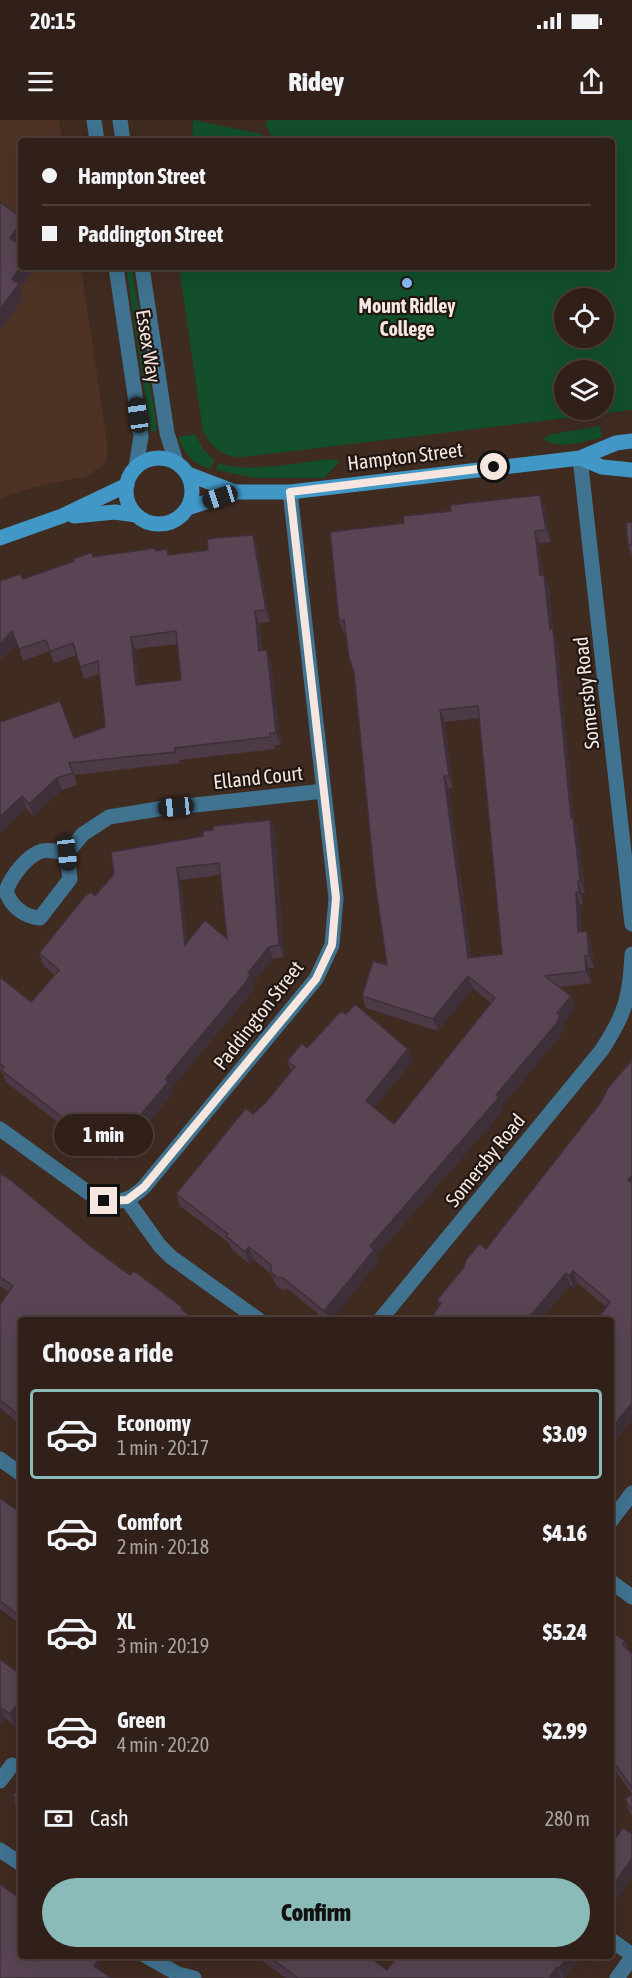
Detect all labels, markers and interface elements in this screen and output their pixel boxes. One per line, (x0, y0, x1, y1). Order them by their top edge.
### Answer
text: 20:15 (30, 8, 76, 34)
icon: menu (24, 65, 57, 98)
icon: share (575, 65, 608, 98)
text: Ridey (288, 66, 344, 97)
text: Hampton Street (78, 163, 206, 189)
text: Paddington Street (78, 221, 223, 247)
marker: Mount Ridley College (400, 276, 414, 290)
map controls (554, 288, 614, 420)
button: locate (554, 288, 614, 348)
place label: Mount Ridley College (359, 294, 456, 340)
street label: Essex Way (132, 308, 166, 384)
button: layers (554, 360, 614, 420)
car (127, 396, 149, 434)
street label: Hampton Street (346, 437, 464, 474)
route start (480, 453, 507, 480)
car (200, 483, 240, 511)
street label: Somersby Road (569, 636, 603, 750)
street label: Elland Court (212, 761, 304, 793)
car (157, 796, 195, 818)
car (56, 834, 78, 872)
street label: Paddington Street (208, 956, 308, 1074)
street label: Somersby Road (441, 1109, 529, 1211)
callout: 1 min (54, 1114, 154, 1156)
text: 1 min (83, 1123, 124, 1146)
route end (90, 1187, 117, 1214)
text: Choose a ride (42, 1337, 174, 1368)
icon: car (45, 1407, 99, 1461)
text: Economy (117, 1410, 191, 1436)
text: $3.09 (543, 1421, 587, 1447)
text: 1 min · 20:17 (117, 1436, 209, 1459)
icon: car (45, 1506, 99, 1560)
text: Comfort (117, 1509, 182, 1535)
text: $4.16 (543, 1520, 587, 1546)
text: 2 min · 20:18 (117, 1535, 209, 1558)
icon: car (45, 1605, 99, 1659)
text: XL (117, 1608, 135, 1634)
text: $5.24 (543, 1619, 587, 1645)
text: 3 min · 20:19 (117, 1634, 209, 1657)
icon: car (45, 1704, 99, 1758)
text: Green (117, 1707, 166, 1733)
text: $2.99 (543, 1718, 587, 1744)
text: 4 min · 20:20 (117, 1733, 209, 1756)
icon: cash (42, 1802, 75, 1835)
text: Cash (90, 1805, 129, 1831)
text: 280 m (545, 1807, 590, 1830)
button: Confirm (42, 1878, 590, 1947)

